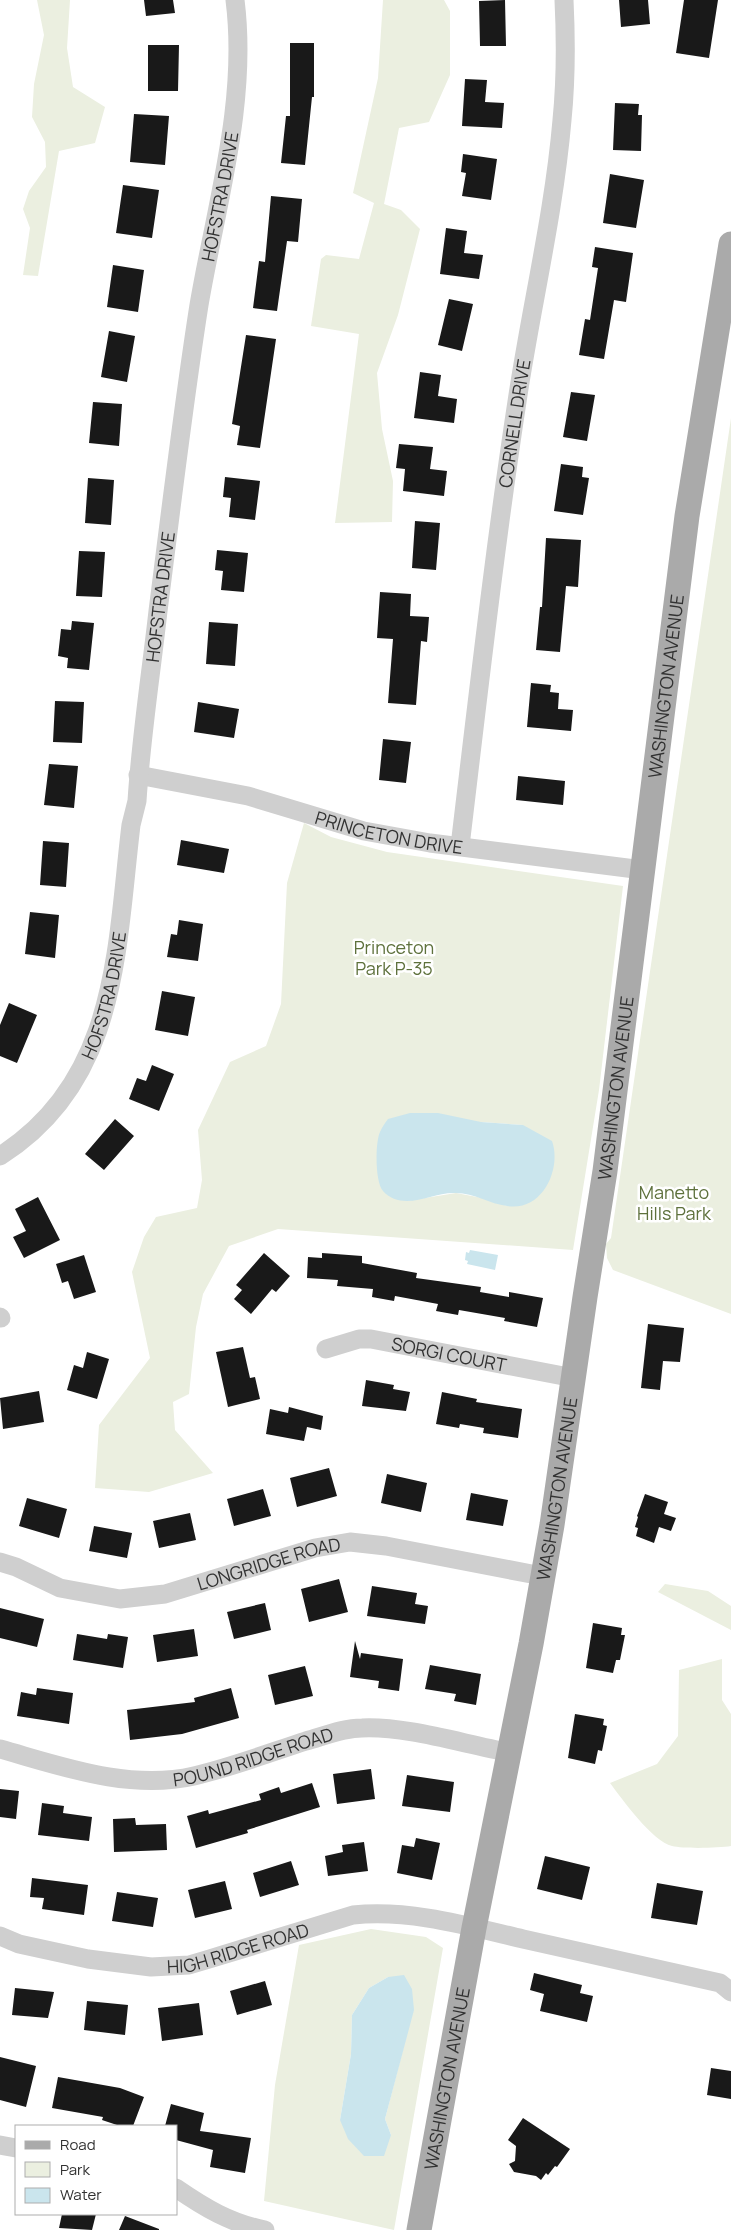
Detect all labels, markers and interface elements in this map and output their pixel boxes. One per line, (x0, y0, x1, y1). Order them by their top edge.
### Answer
street label: HOFSTRA DRIVE (195, 130, 243, 263)
street label: CORNELL DRIVE (493, 357, 536, 489)
street label: HOFSTRA DRIVE (140, 530, 180, 664)
street label: WASHINGTON AVENUE (642, 593, 689, 780)
street label: PRINCETON DRIVE (312, 805, 464, 859)
street label: HOFSTRA DRIVE (75, 930, 131, 1063)
park label: Princeton Park P-35 (354, 935, 434, 980)
street label: WASHINGTON AVENUE (592, 995, 639, 1182)
park label: Manetto Hills Park (637, 1180, 712, 1225)
street label: SORGI COURT (390, 1331, 509, 1377)
street label: WASHINGTON AVENUE (530, 1395, 582, 1582)
street label: LONGRIDGE ROAD (194, 1532, 342, 1596)
street label: POUND RIDGE ROAD (171, 1721, 336, 1791)
street label: HIGH RIDGE ROAD (166, 1917, 312, 1978)
street label: WASHINGTON AVENUE (418, 1985, 475, 2172)
legend (15, 2125, 178, 2215)
text: Road (60, 2134, 96, 2155)
text: Park (60, 2159, 90, 2180)
text: Water (60, 2184, 102, 2205)

